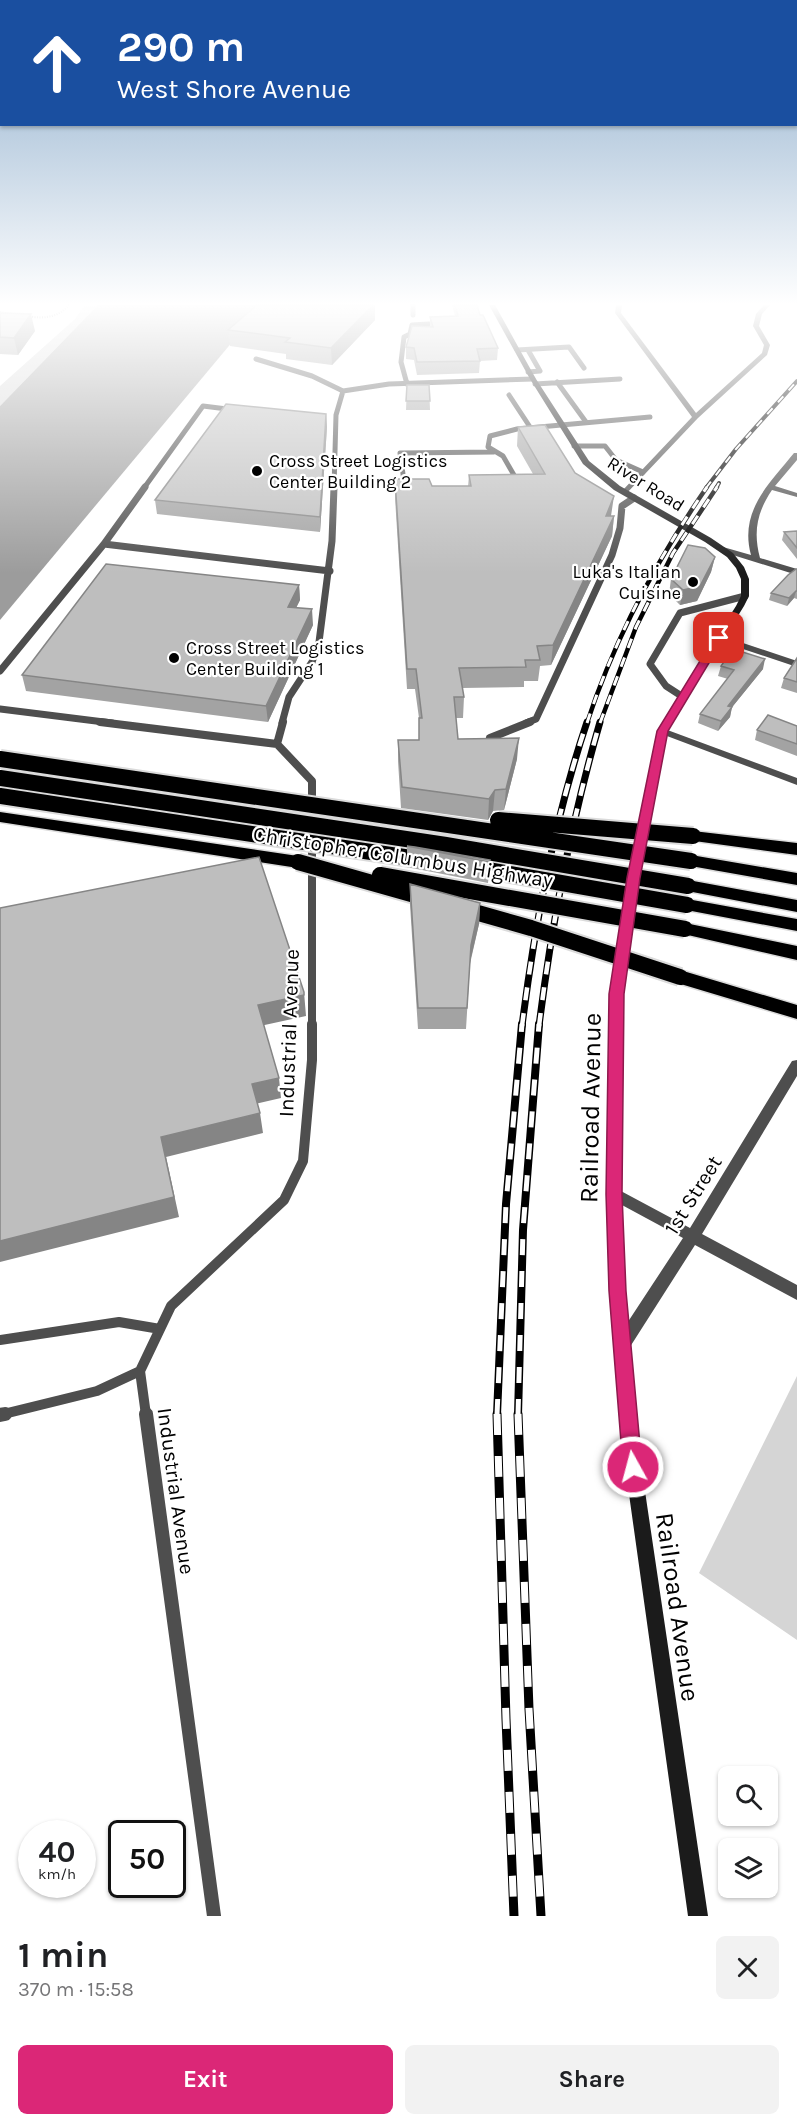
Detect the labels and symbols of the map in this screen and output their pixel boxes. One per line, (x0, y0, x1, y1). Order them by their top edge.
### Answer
place label: Cross Street Logistics Center Building 2 (269, 450, 447, 493)
street label: River Road (603, 452, 689, 516)
marker: Cross Street Logistics Center Building 2 (250, 464, 264, 478)
place label: Luka's Italian Cuisine (573, 561, 681, 604)
marker: Luka's Italian Cuisine (686, 575, 700, 589)
pin (693, 612, 744, 663)
place label: Cross Street Logistics Center Building 1 (186, 637, 364, 680)
marker: Cross Street Logistics Center Building 1 (167, 651, 181, 665)
street label: Christopher Columbus Highway (251, 821, 555, 893)
street label: Industrial Avenue (274, 949, 304, 1117)
street label: Railroad Avenue (573, 1013, 608, 1203)
street label: 1st Street (659, 1151, 727, 1239)
street label: Industrial Avenue (152, 1406, 200, 1576)
position arrow (601, 1435, 665, 1499)
street label: Railroad Avenue (649, 1511, 706, 1703)
speed limit sign: 50 (108, 1820, 186, 1898)

